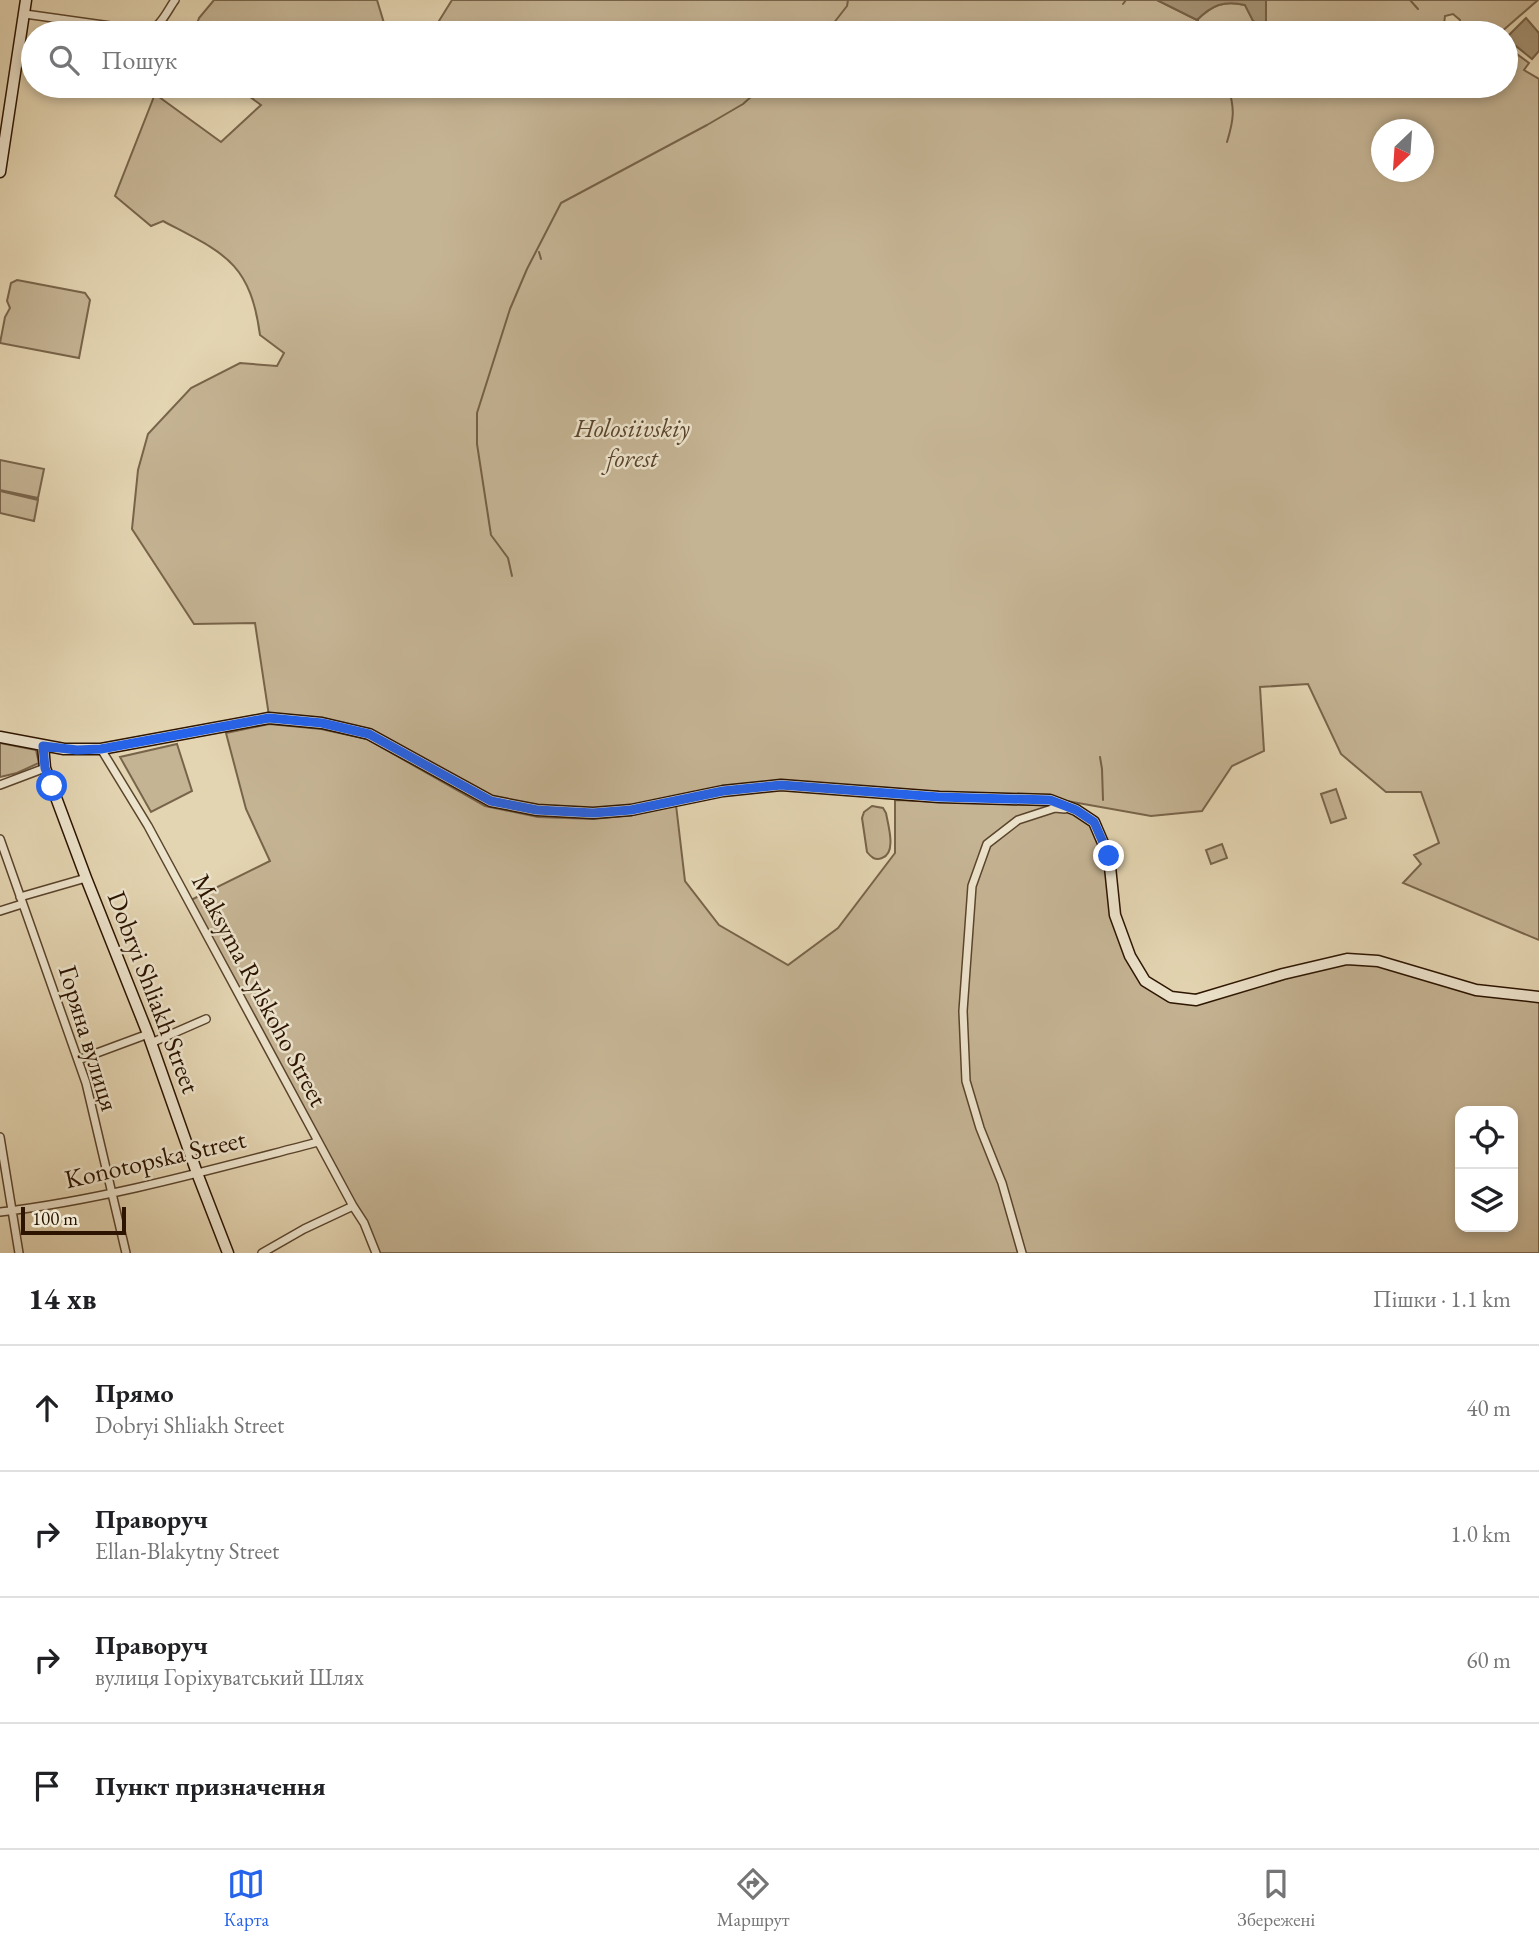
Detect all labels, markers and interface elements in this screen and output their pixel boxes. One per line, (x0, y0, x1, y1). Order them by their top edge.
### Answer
search box (21, 21, 1518, 98)
icon: search (45, 41, 83, 79)
text: Пошук (101, 43, 177, 77)
north arrow (1371, 119, 1434, 182)
park label: Holosiivskiy forest (573, 411, 690, 475)
route start (36, 770, 67, 801)
route end (1093, 840, 1124, 871)
street label: Maksyma Rylskoho Street (184, 868, 336, 1112)
street label: Dobryi Shliakh Street (100, 886, 208, 1098)
street label: Горяна вулиця (51, 961, 127, 1115)
map controls (1455, 1106, 1518, 1232)
button: locate (1455, 1106, 1518, 1169)
street label: Konotopska Street (61, 1122, 249, 1196)
button: layers (1455, 1169, 1518, 1232)
scale bar (21, 1204, 126, 1236)
text: 100 m (32, 1206, 78, 1231)
text: 14 хв (28, 1279, 97, 1318)
text: Пішки · 1.1 km (1373, 1284, 1511, 1314)
text: Прямо (95, 1376, 174, 1410)
icon: ahead (28, 1389, 66, 1427)
text: 40 m (1466, 1393, 1511, 1423)
text: Dobryi Shliakh Street (95, 1410, 284, 1440)
text: Праворуч (95, 1502, 208, 1536)
icon: right (28, 1515, 66, 1553)
text: 1.0 km (1450, 1519, 1511, 1549)
text: Ellan-Blakytny Street (95, 1536, 279, 1566)
text: Праворуч (95, 1628, 208, 1662)
icon: right (28, 1641, 66, 1679)
text: 60 m (1466, 1645, 1511, 1675)
text: вулиця Горіхуватський Шлях (95, 1662, 364, 1692)
icon: arrive (28, 1767, 66, 1805)
text: Пункт призначення (95, 1769, 326, 1803)
tab: Карта (224, 1865, 269, 1932)
tab: Маршрут (717, 1865, 790, 1932)
tab: Збережені (1237, 1865, 1315, 1932)

